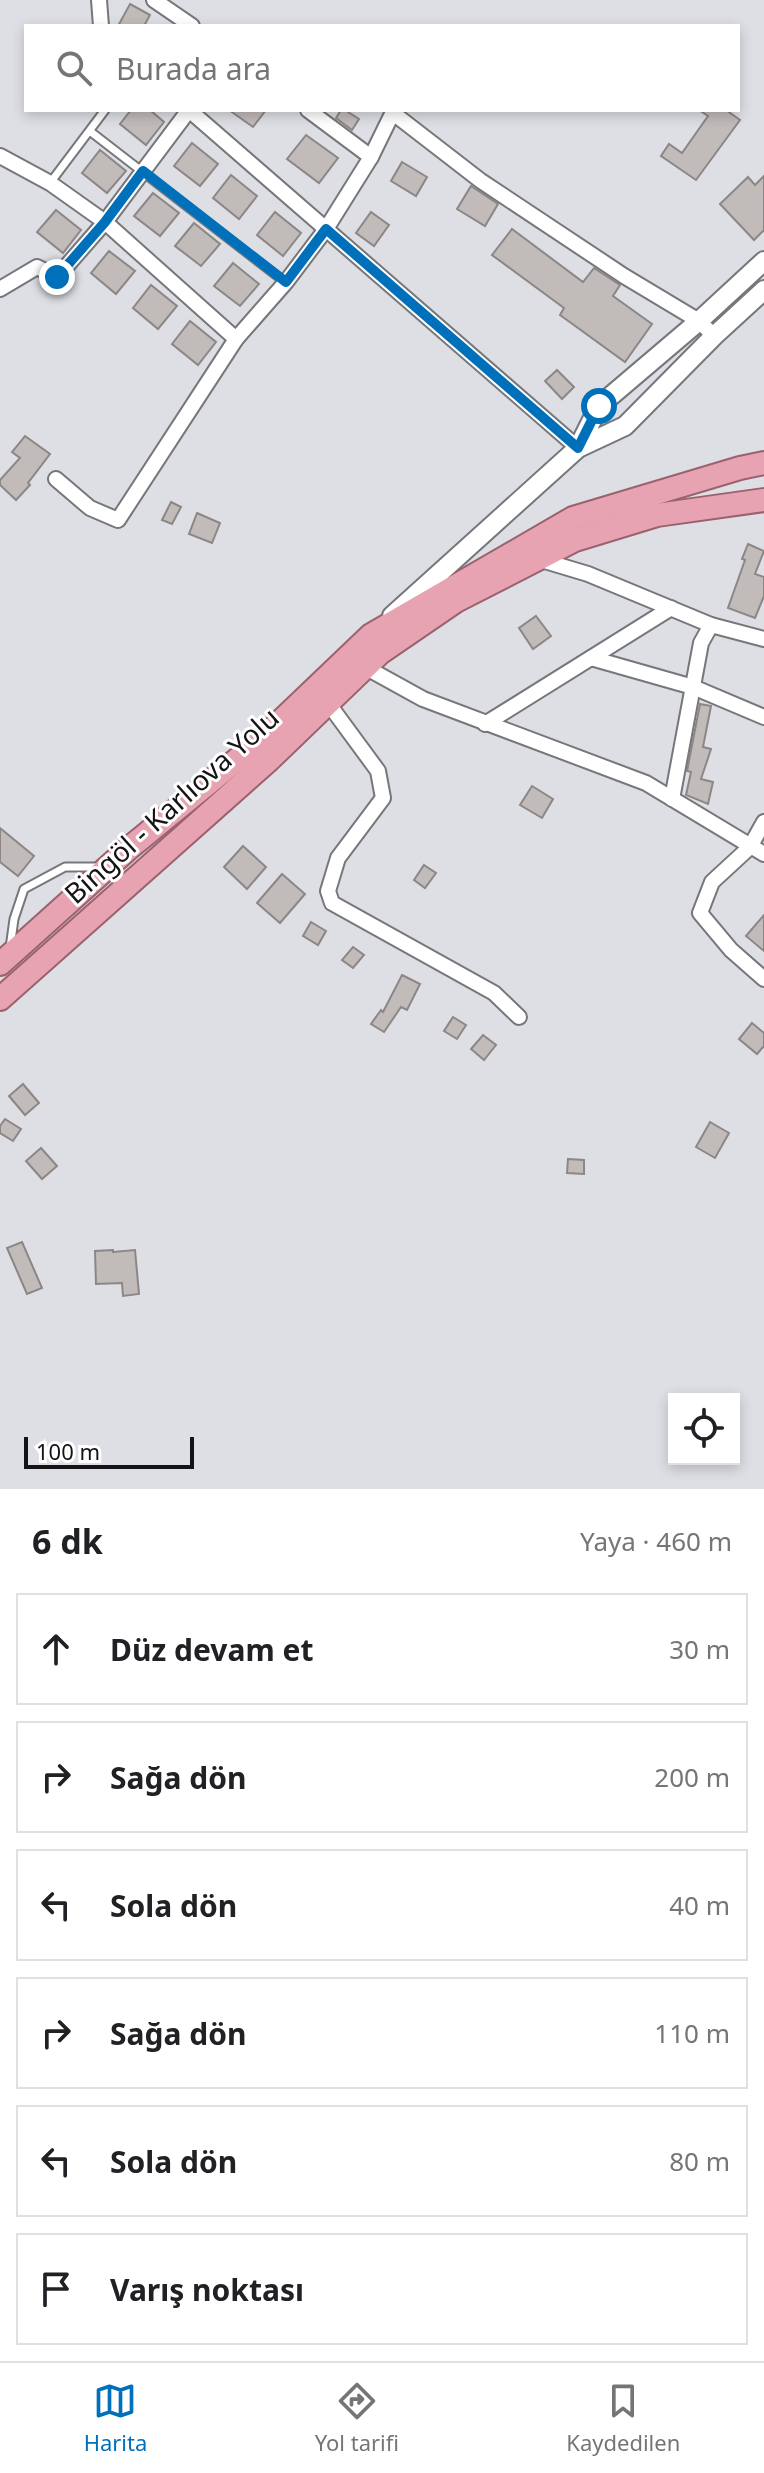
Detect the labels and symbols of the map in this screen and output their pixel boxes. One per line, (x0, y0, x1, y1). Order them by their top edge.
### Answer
route end (39, 259, 75, 295)
route start (581, 388, 617, 424)
street label: Bingöl - Karlıova Yolu (56, 698, 286, 912)
scale bar (24, 1433, 194, 1469)

